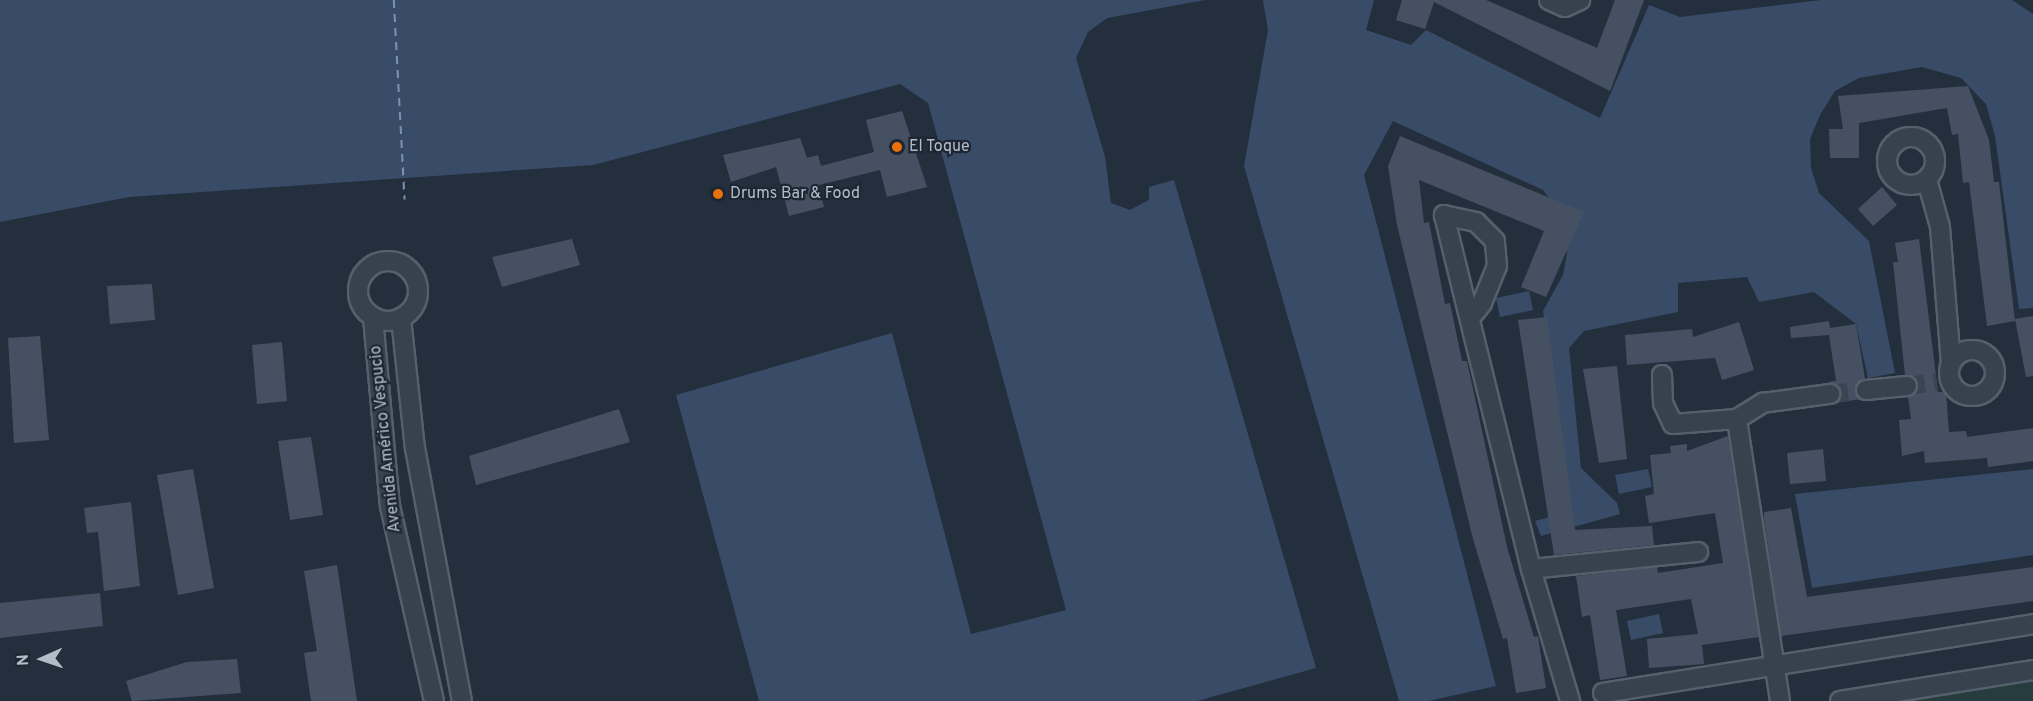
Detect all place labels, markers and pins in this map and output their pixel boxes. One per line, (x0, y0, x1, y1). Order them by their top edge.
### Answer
place label: El Toque (909, 137, 970, 157)
marker: El Toque (890, 140, 904, 154)
place label: Drums Bar & Food (730, 184, 860, 204)
marker: Drums Bar & Food (711, 187, 725, 201)

